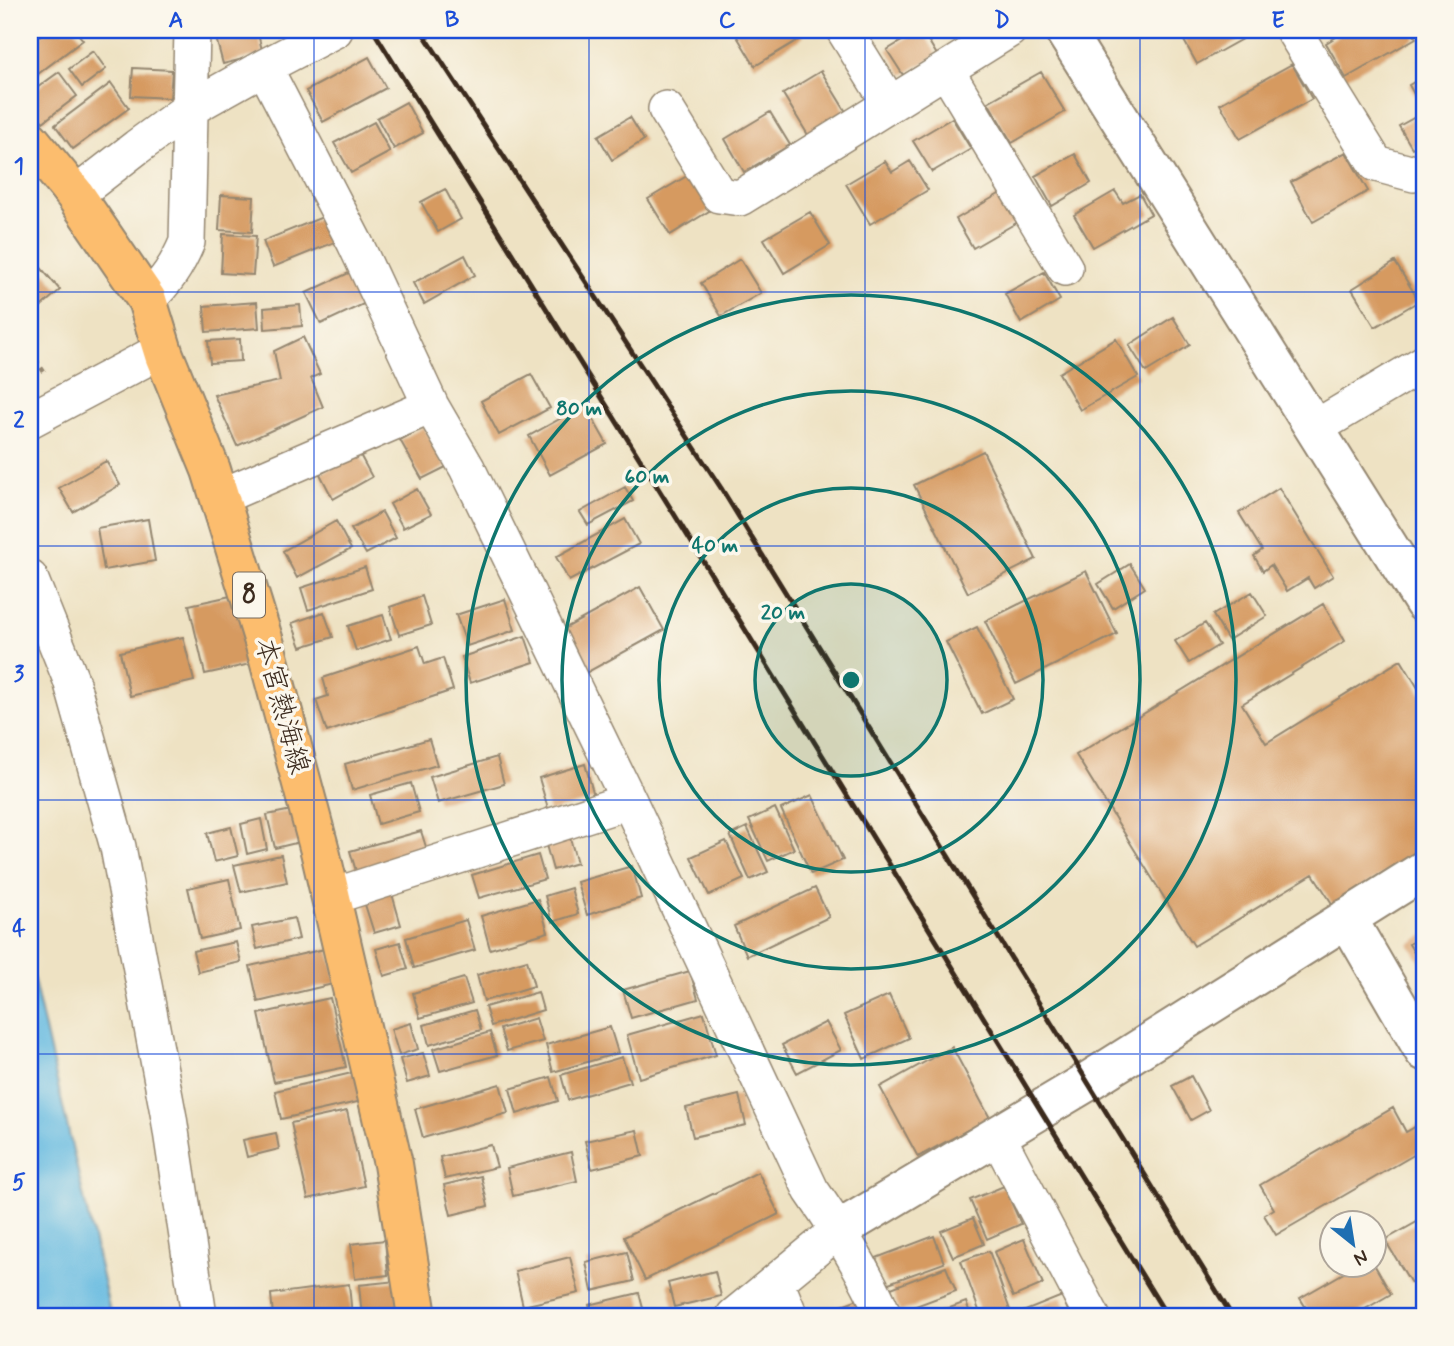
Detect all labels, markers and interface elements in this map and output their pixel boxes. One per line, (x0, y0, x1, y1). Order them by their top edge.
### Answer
text: A (168, 6, 184, 36)
text: B (445, 6, 460, 36)
text: C (719, 6, 736, 36)
text: D (994, 6, 1010, 36)
text: E (1271, 6, 1285, 36)
text: 1 (14, 152, 24, 182)
text: 80 m (556, 395, 602, 423)
text: 2 (13, 406, 25, 436)
text: 60 m (624, 463, 670, 491)
text: 40 m (692, 532, 739, 560)
road number: 8 (233, 572, 265, 618)
text: 20 m (761, 599, 806, 627)
street label: 本宮熱海線 (245, 634, 317, 778)
text: 3 (14, 660, 25, 690)
centre of rings (839, 668, 863, 692)
text: 4 (12, 914, 26, 944)
text: 5 (12, 1168, 26, 1198)
north arrow (1318, 1210, 1388, 1280)
text: N (1349, 1243, 1372, 1271)

